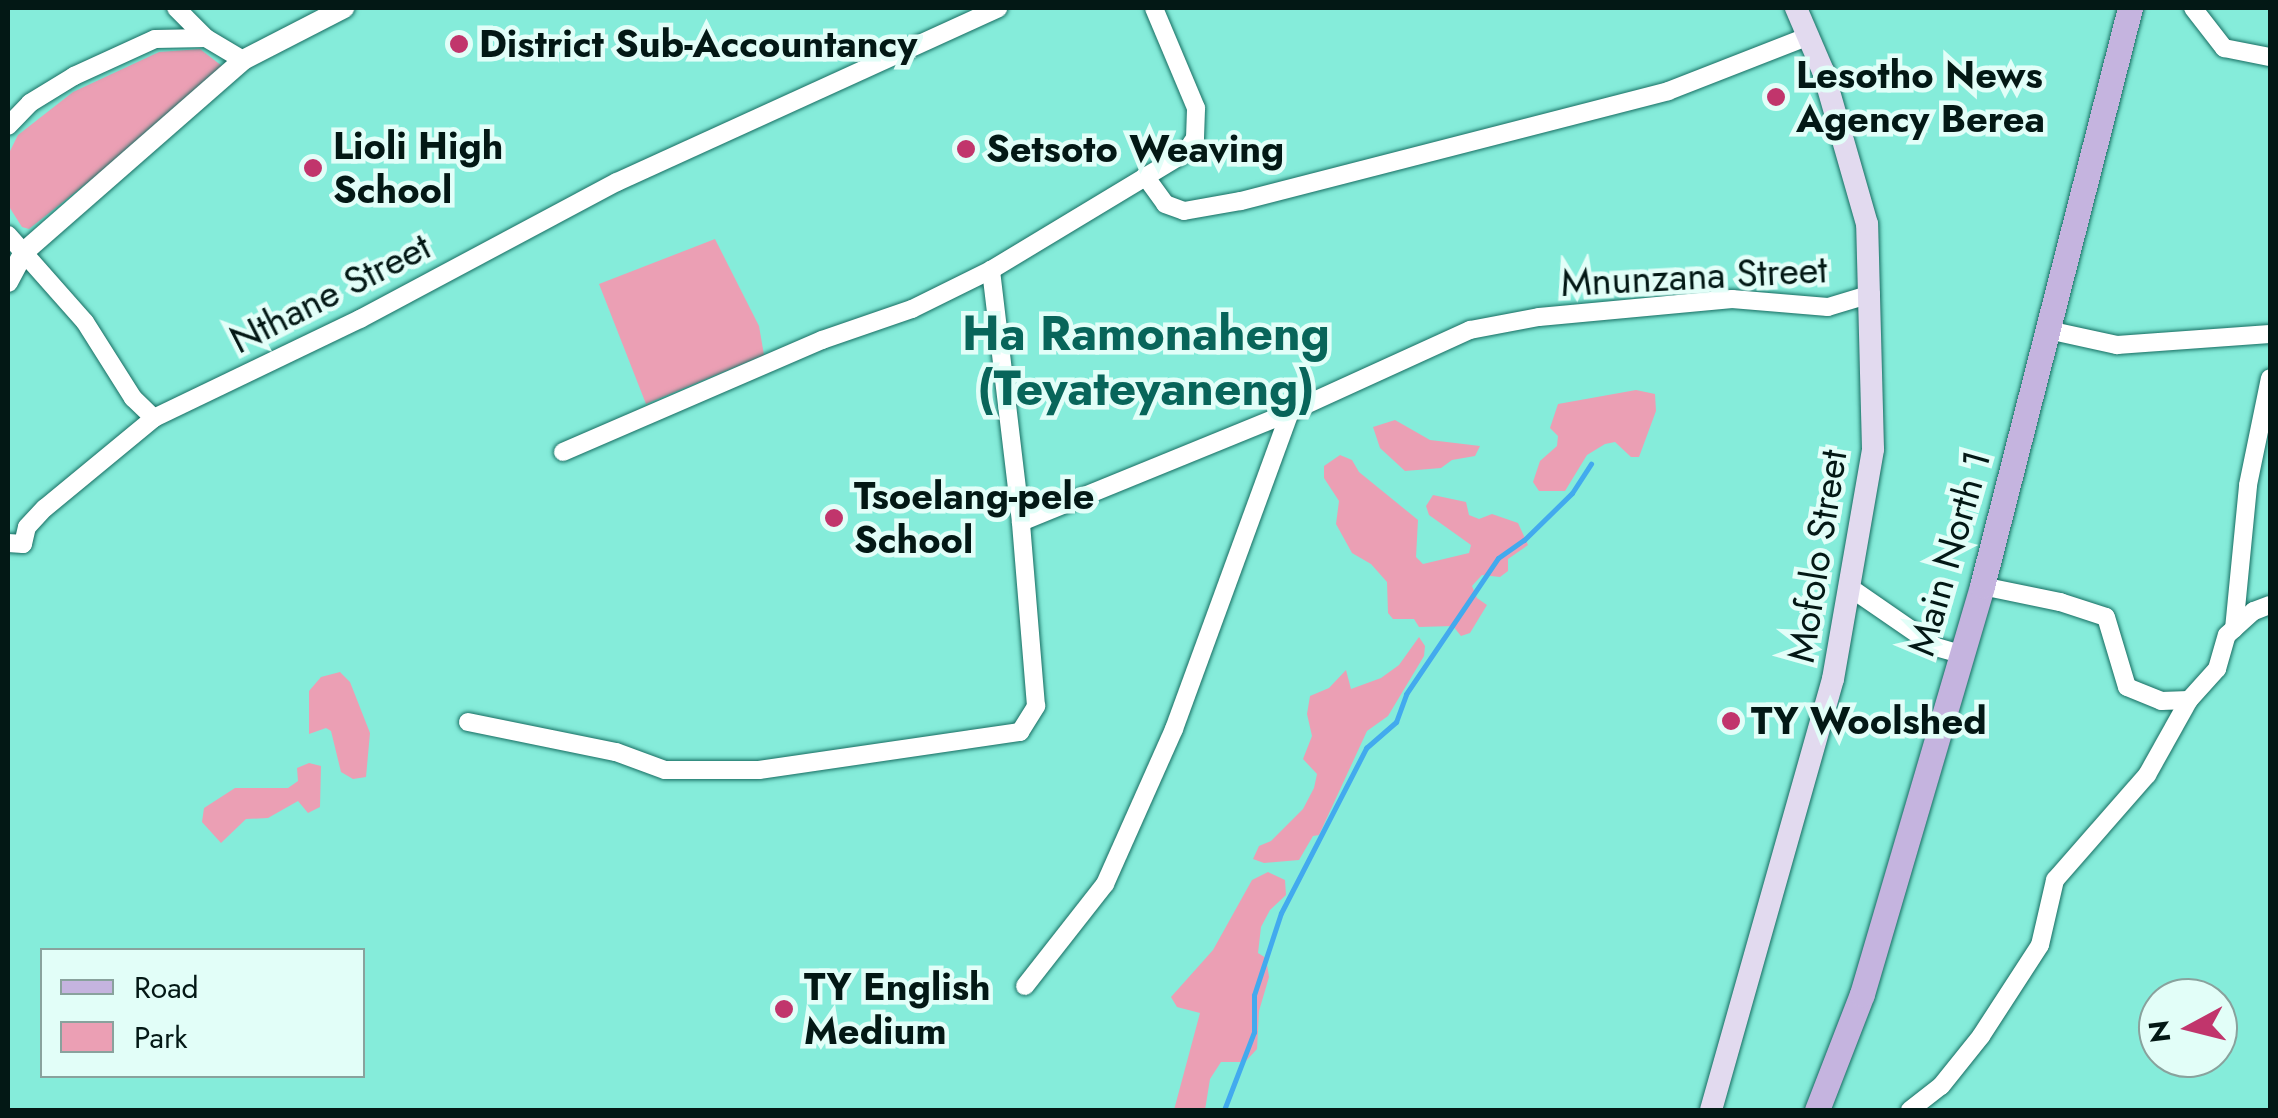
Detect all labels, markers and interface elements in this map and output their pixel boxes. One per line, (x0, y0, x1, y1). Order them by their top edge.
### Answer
place label: District Sub-Accountancy (479, 21, 917, 67)
marker: District Sub-Accountancy (448, 33, 470, 55)
place label: Lesotho News Agency Berea (1796, 52, 2045, 142)
marker: Lesotho News Agency Berea (1765, 86, 1787, 108)
place label: Lioli High School (333, 123, 503, 212)
place label: Setsoto Weaving (986, 126, 1284, 172)
marker: Setsoto Weaving (955, 138, 977, 160)
marker: Lioli High School (302, 157, 324, 179)
street label: Nthane Street (222, 223, 438, 363)
street label: Mnunzana Street (1560, 246, 1828, 306)
district label: Ha Ramonaheng (Teyateyaneng) (962, 304, 1330, 417)
street label: Main North 1 (1898, 445, 2000, 661)
street label: Mofolo Street (1778, 446, 1856, 666)
place label: Tsoelang-pele School (854, 473, 1095, 562)
marker: Tsoelang-pele School (823, 507, 845, 529)
place label: TY Woolshed (1751, 698, 1987, 744)
marker: TY Woolshed (1720, 710, 1742, 732)
legend (40, 948, 365, 1078)
place label: TY English Medium (804, 964, 991, 1054)
text: Road (134, 966, 199, 1009)
north arrow (2138, 978, 2238, 1078)
marker: TY English Medium (773, 998, 795, 1020)
text: Park (134, 1016, 187, 1059)
text: N (2138, 1018, 2181, 1045)

